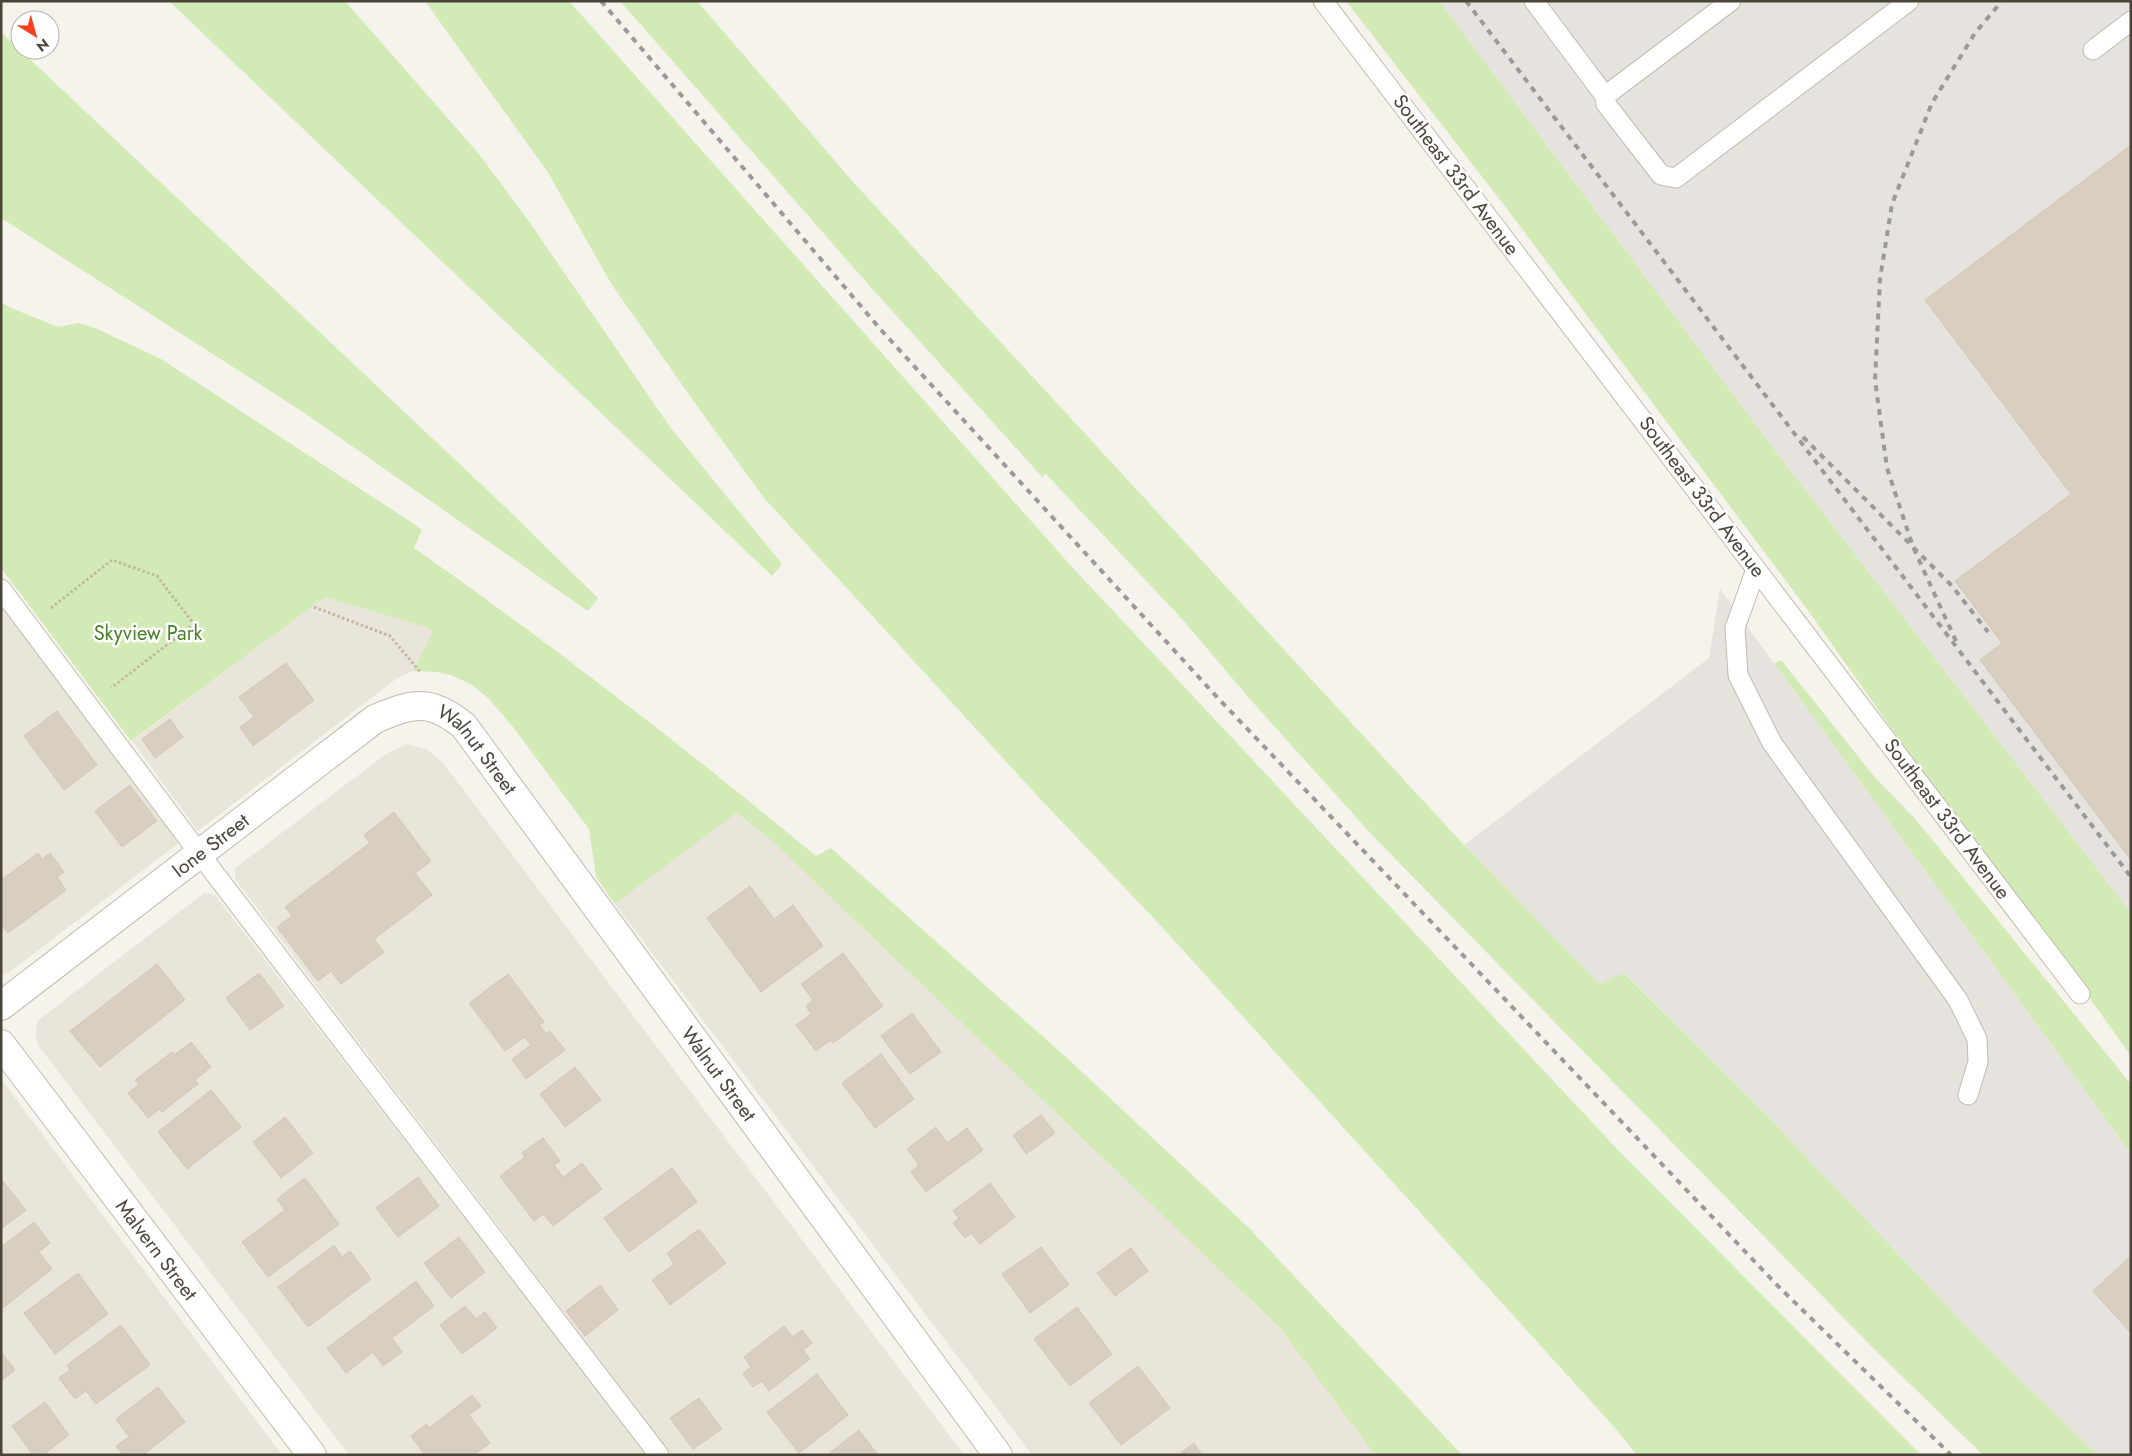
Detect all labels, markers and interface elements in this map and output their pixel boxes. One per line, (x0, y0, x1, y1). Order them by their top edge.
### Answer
north arrow (10, 10, 60, 60)
text: N (32, 34, 53, 57)
street label: Southeast 33rd Avenue (1386, 88, 1526, 262)
street label: Southeast 33rd Avenue (1632, 410, 1772, 584)
park label: Skyview Park (94, 619, 203, 648)
street label: Walnut Street (432, 697, 524, 801)
street label: Southeast 33rd Avenue (1877, 732, 2017, 906)
street label: Ione Street (166, 806, 255, 884)
street label: Walnut Street (674, 1020, 764, 1128)
street label: Malvern Street (109, 1193, 205, 1307)

